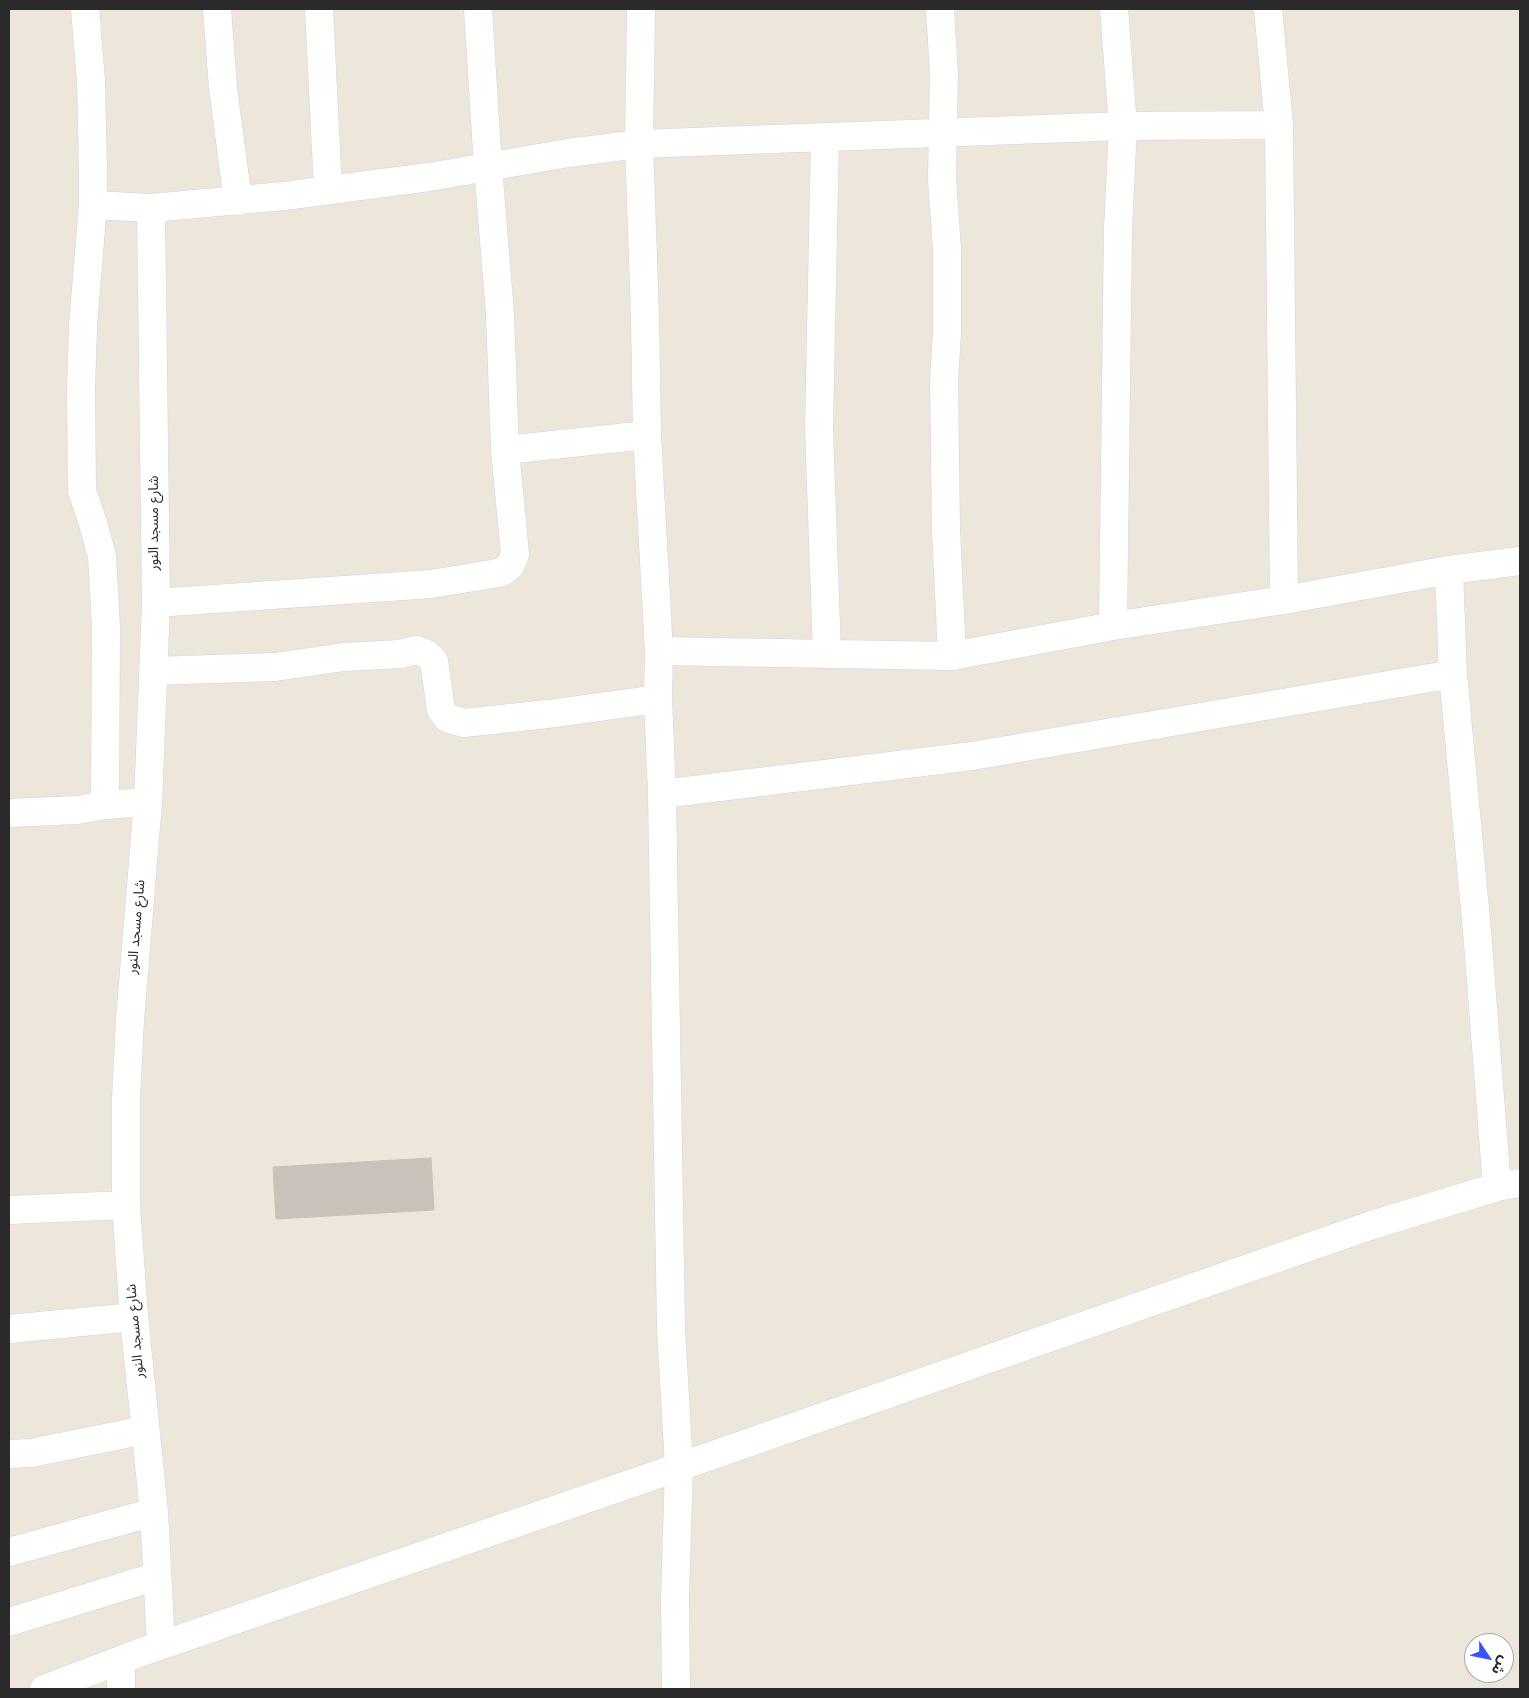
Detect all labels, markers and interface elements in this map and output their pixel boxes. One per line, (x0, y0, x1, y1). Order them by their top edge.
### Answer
street label: شارع مسجد النور (147, 476, 163, 570)
street label: شارع مسجد النور (124, 879, 150, 975)
street label: شارع مسجد النور (123, 1283, 149, 1379)
north arrow (1464, 1633, 1514, 1683)
text: ش (1487, 1652, 1514, 1679)

